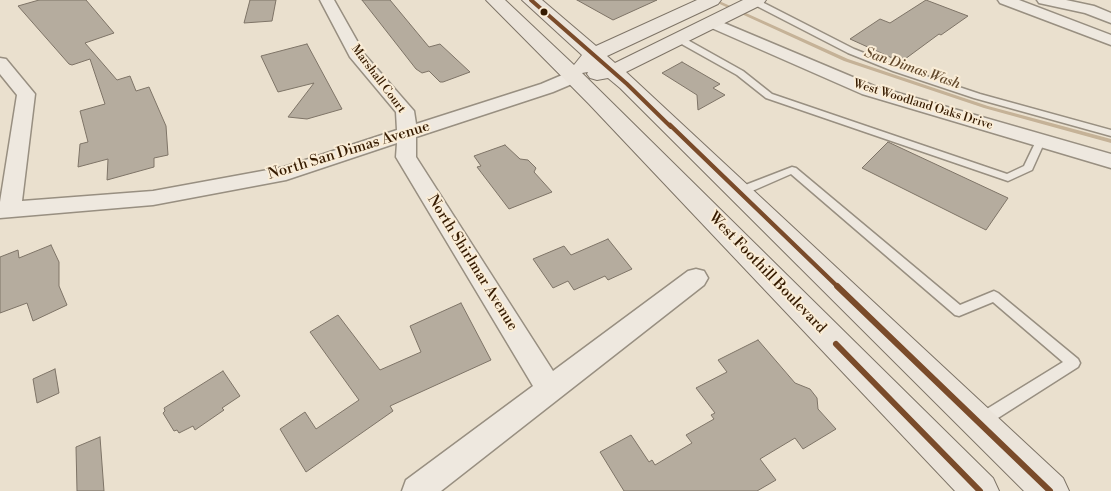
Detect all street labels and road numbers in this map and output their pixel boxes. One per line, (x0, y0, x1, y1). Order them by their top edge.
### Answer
street label: Marshall Court (348, 42, 408, 116)
street label: West Woodland Oaks Drive (851, 77, 995, 133)
street label: North San Dimas Avenue (266, 118, 432, 184)
street label: North Shirlmar Avenue (423, 192, 521, 334)
street label: West Foothill Boulevard (704, 209, 830, 337)

